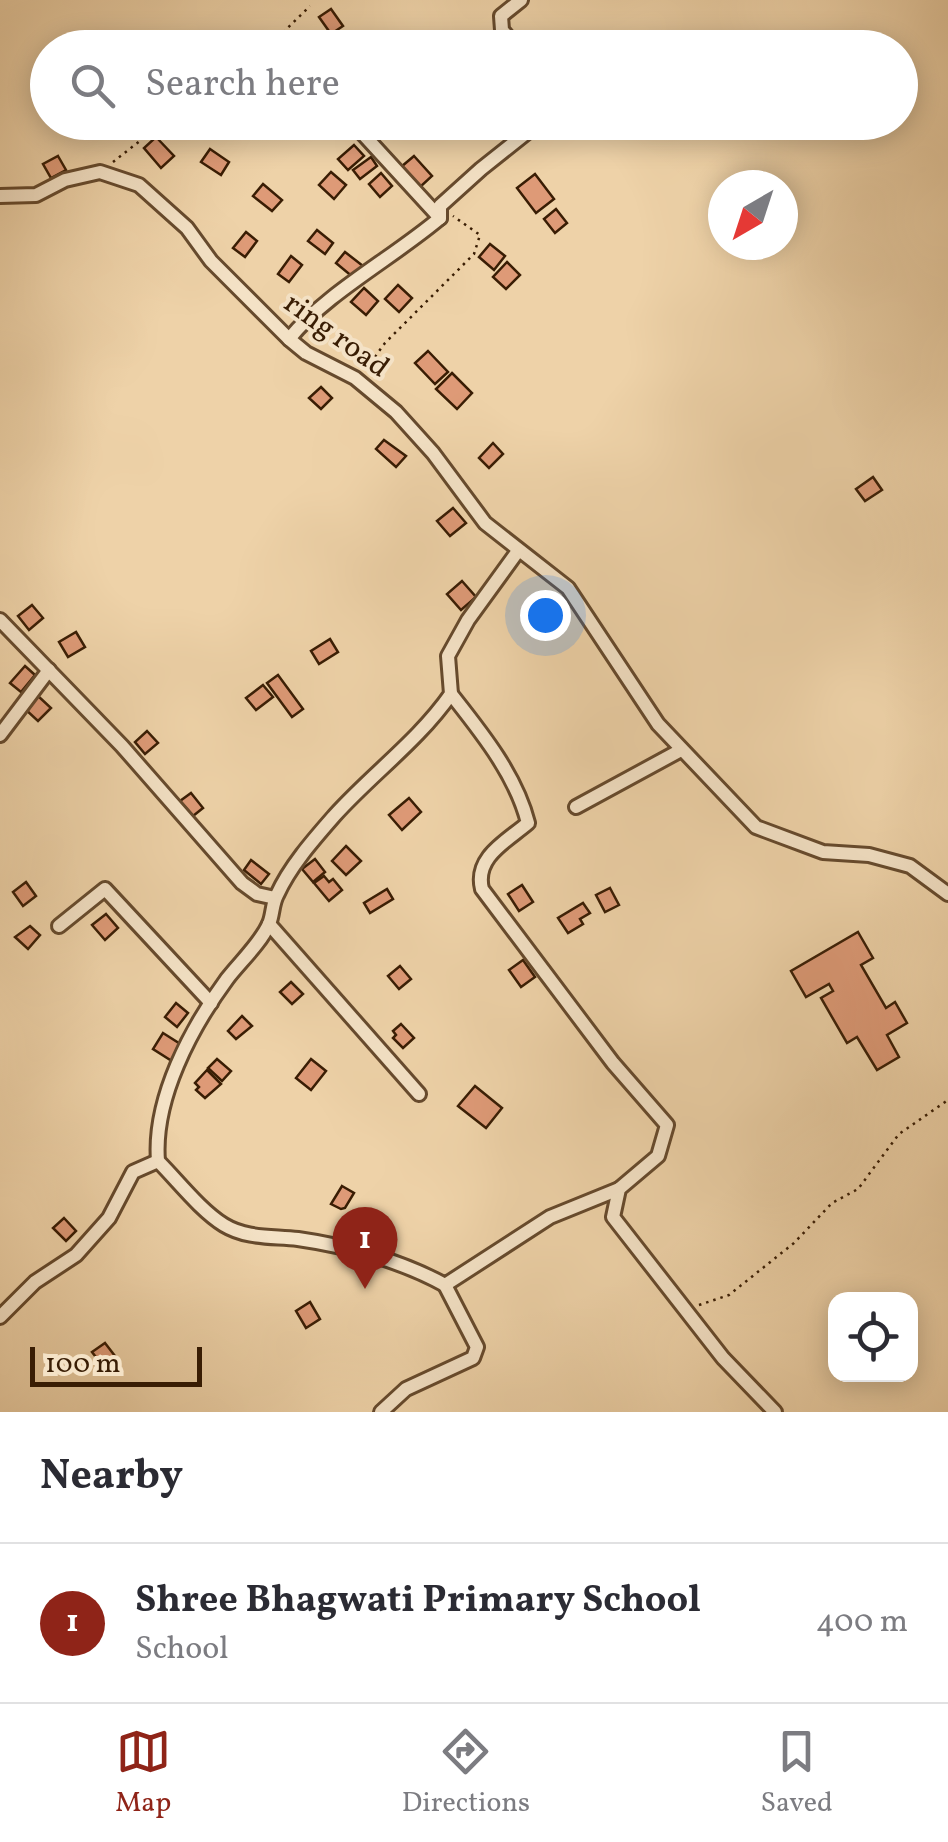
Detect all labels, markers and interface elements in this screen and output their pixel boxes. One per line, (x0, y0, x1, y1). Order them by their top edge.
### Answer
search box (30, 30, 918, 140)
icon: search (65, 58, 120, 113)
text: Search here (145, 59, 340, 112)
north arrow (708, 170, 798, 260)
street label: ring road (275, 283, 397, 389)
your location (520, 590, 571, 641)
pin: 1 (332, 1206, 398, 1289)
map controls (828, 1292, 918, 1382)
button: locate (828, 1292, 918, 1382)
scale bar (30, 1342, 202, 1386)
text: 100 m (45, 1345, 120, 1384)
text: Nearby (40, 1448, 183, 1507)
text: Shree Bhagwati Primary School (135, 1575, 701, 1628)
text: 1 (66, 1601, 79, 1645)
text: 400 m (816, 1601, 908, 1645)
text: School (135, 1628, 229, 1672)
tab: Map (115, 1724, 171, 1823)
tab: Directions (402, 1724, 530, 1823)
tab: Saved (761, 1724, 833, 1823)

